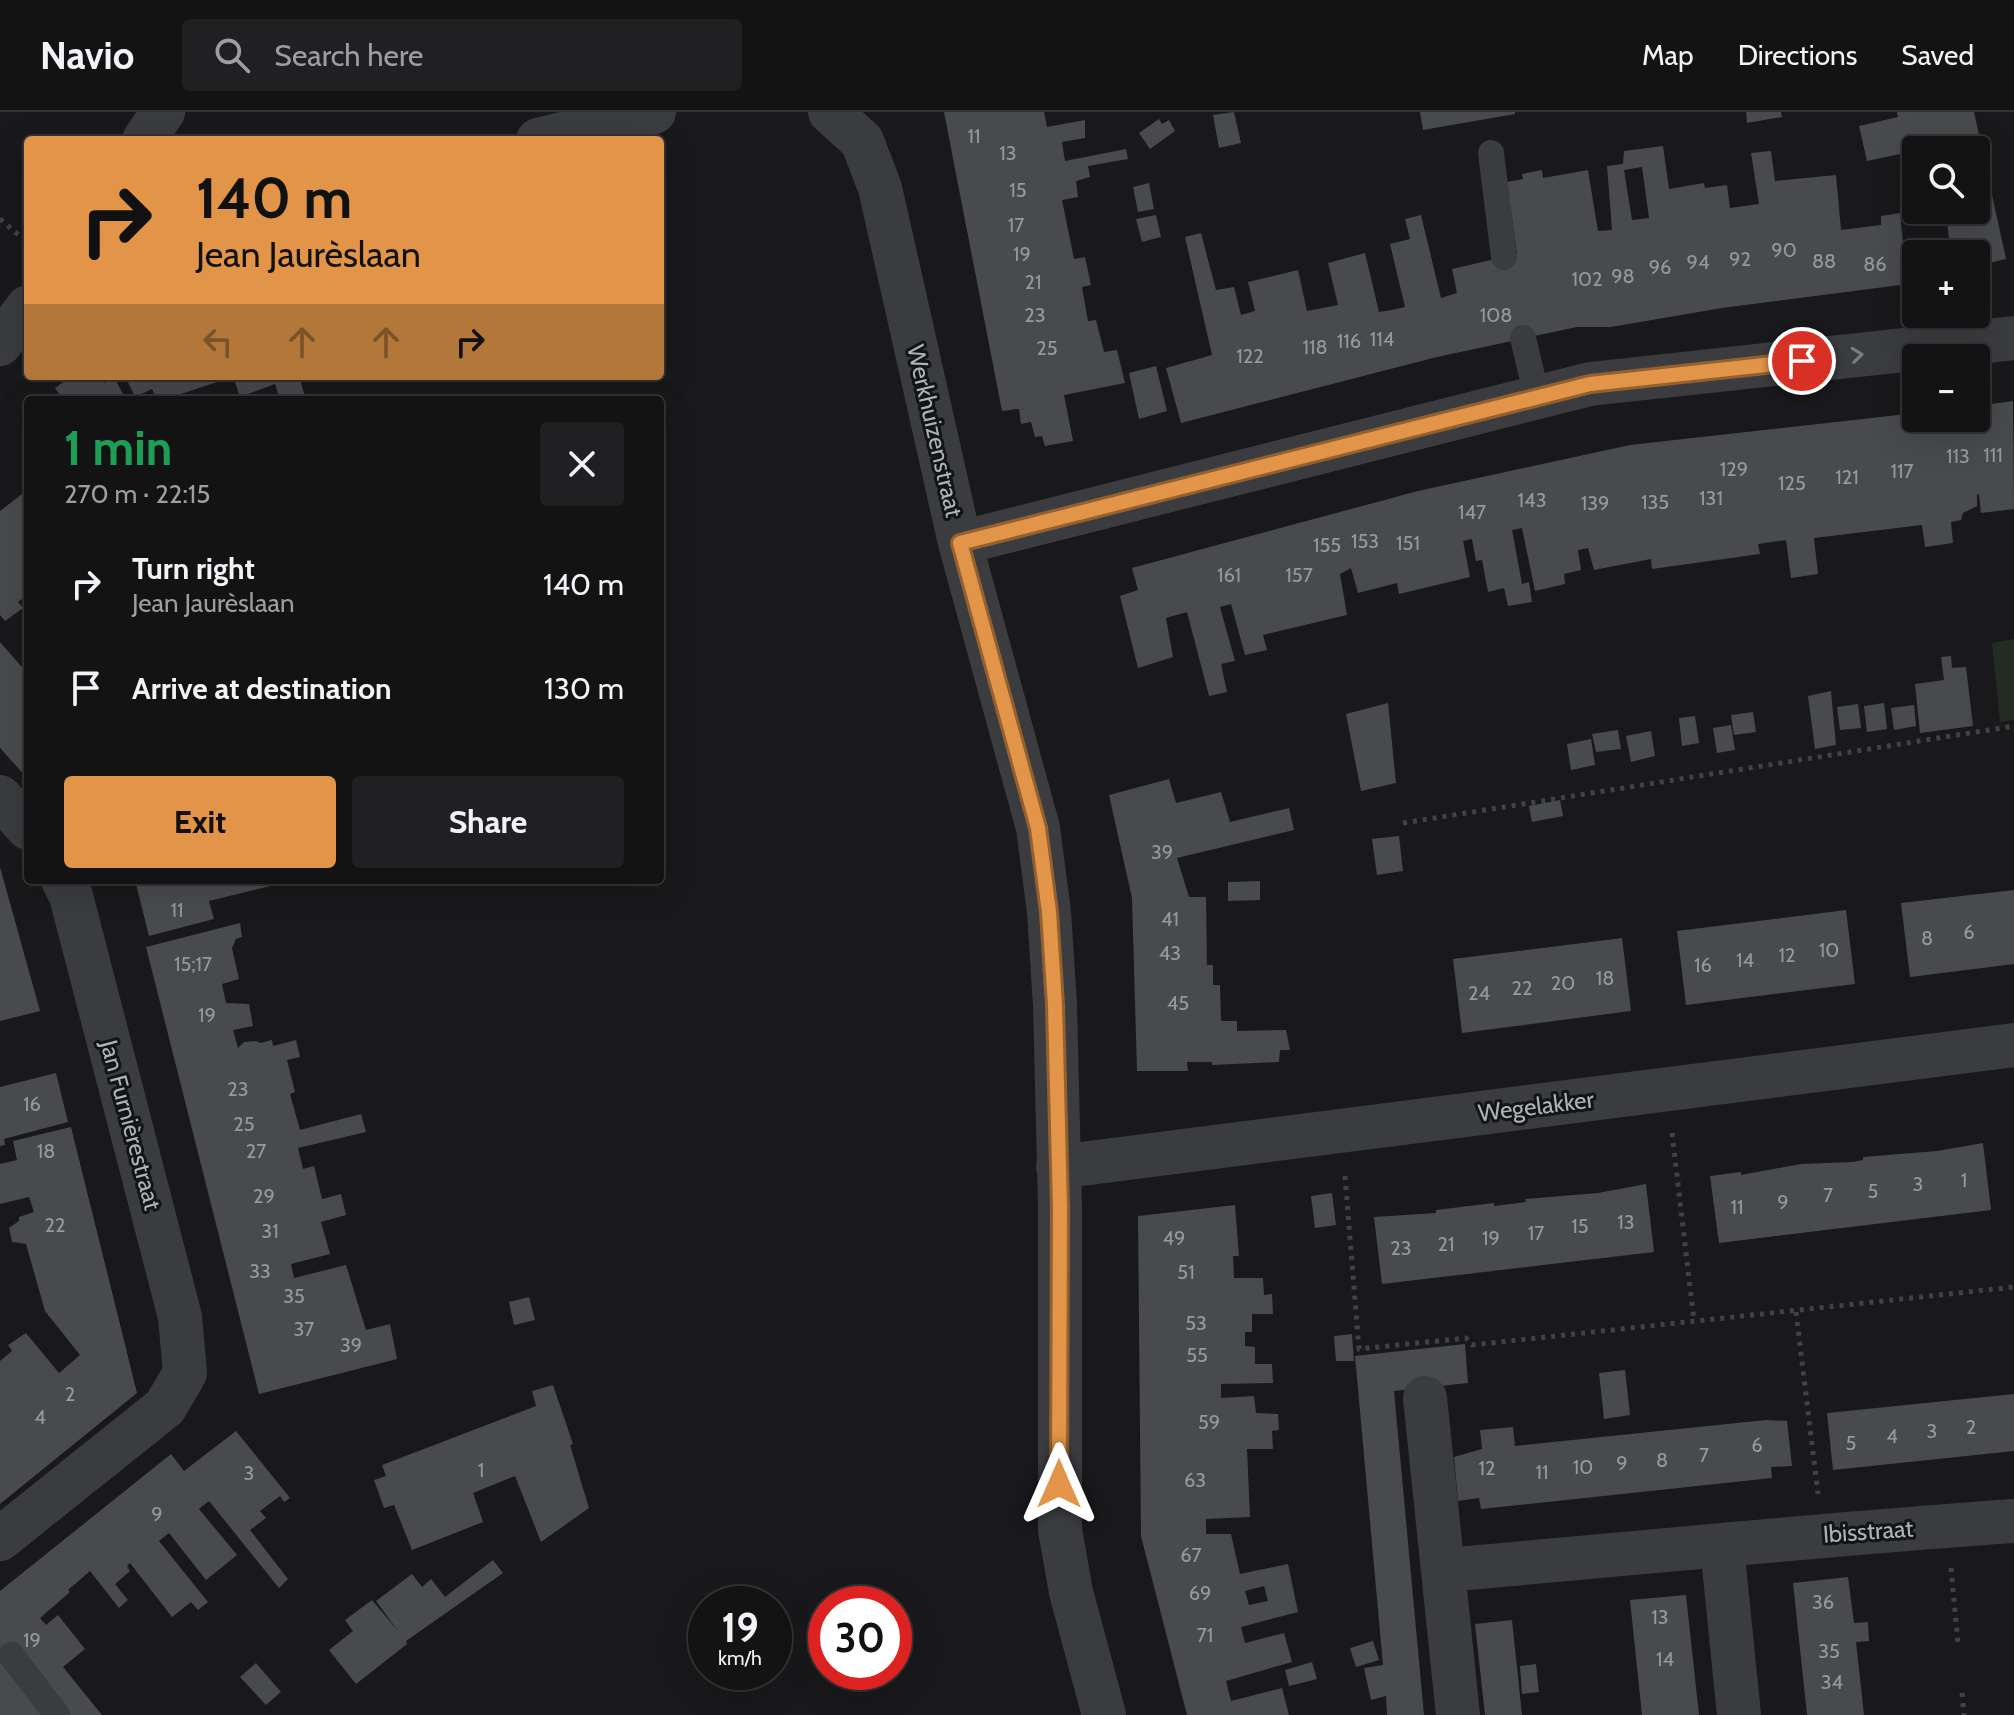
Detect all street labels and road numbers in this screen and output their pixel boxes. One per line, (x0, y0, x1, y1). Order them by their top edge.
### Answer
street label: Werkhuizenstraat (901, 342, 969, 520)
street label: Jan Furnièrestraat (94, 1036, 168, 1213)
street label: Wegelakker (1476, 1084, 1596, 1127)
street label: Ibisstraat (1822, 1513, 1914, 1549)

